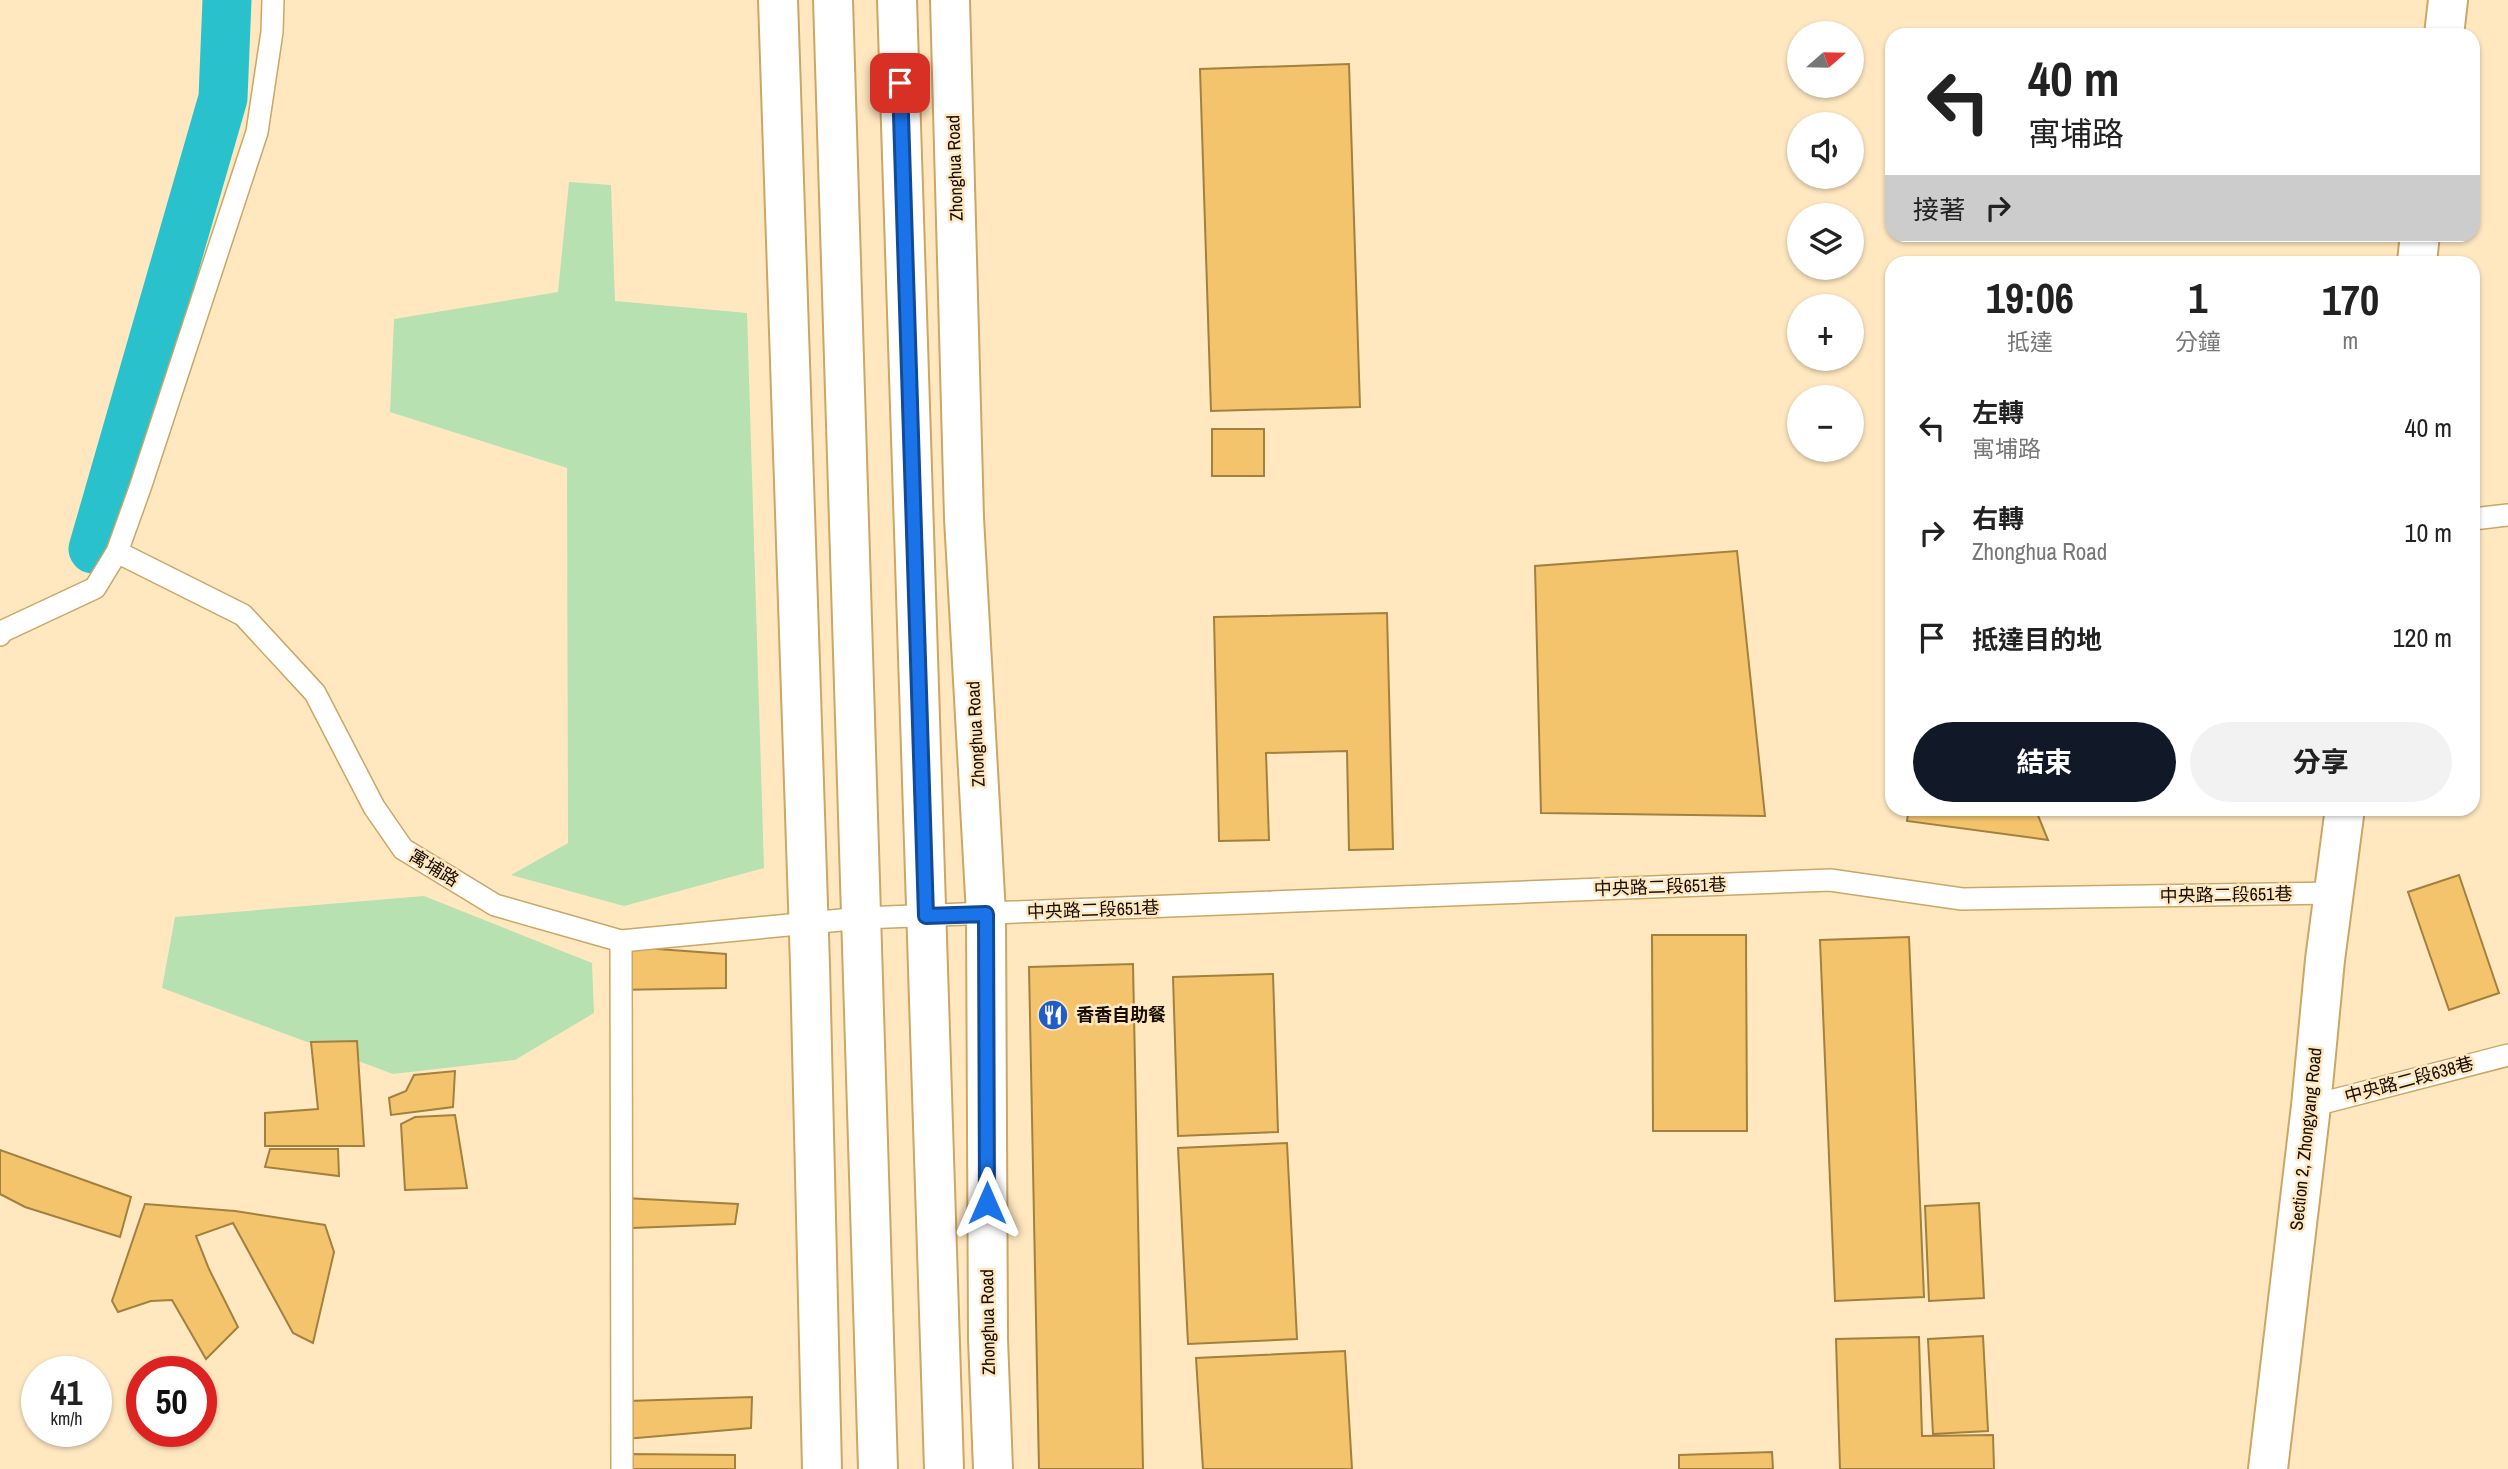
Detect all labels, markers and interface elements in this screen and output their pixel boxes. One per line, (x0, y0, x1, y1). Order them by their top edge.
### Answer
north arrow (1787, 21, 1864, 98)
map controls (1787, 21, 1864, 462)
text: 40 m (2028, 45, 2120, 111)
pin (870, 53, 930, 113)
icon: left (1913, 56, 2004, 147)
icon: arrive (881, 64, 919, 102)
button: sound (1787, 112, 1864, 189)
text: 寓埔路 (2028, 112, 2124, 155)
street label: Zhonghua Road (940, 115, 969, 221)
icon: right (1979, 189, 2017, 227)
text: 接著 (1913, 192, 1965, 227)
button: layers (1787, 203, 1864, 280)
text: 19:06 (1986, 270, 2074, 326)
text: 1 (2188, 270, 2207, 326)
text: 170 (2322, 272, 2379, 328)
button: + (1787, 294, 1864, 371)
text: m (2343, 325, 2358, 356)
text: 抵達 (2007, 326, 2053, 357)
text: 分鐘 (2175, 326, 2221, 357)
button: − (1787, 385, 1864, 462)
text: 左轉 (1972, 395, 2024, 430)
icon: left (1913, 409, 1951, 447)
text: 40 m (2405, 410, 2452, 445)
text: 寓埔路 (1972, 433, 2041, 464)
text: 右轉 (1972, 501, 2024, 536)
icon: right (1913, 514, 1951, 552)
text: 10 m (2405, 515, 2452, 550)
text: Zhonghua Road (1972, 536, 2107, 567)
icon: arrive (1913, 619, 1951, 657)
text: 120 m (2393, 620, 2452, 655)
text: 抵達目的地 (1972, 622, 2102, 657)
street label: Zhonghua Road (960, 681, 991, 788)
button: 結束 (1913, 722, 2176, 802)
button: 分享 (2190, 722, 2452, 802)
street label: 寓埔路 (405, 843, 464, 892)
street label: 中央路二段651巷 (1593, 872, 1727, 901)
street label: 中央路二段651巷 (2159, 881, 2293, 908)
street label: 中央路二段651巷 (1026, 895, 1160, 924)
restaurant icon: 香香自助餐 (1036, 998, 1070, 1032)
place label: 香香自助餐 (1076, 1002, 1166, 1027)
street label: Section 2, Zhongyang Road (2283, 1046, 2328, 1232)
street label: 中央路二段638巷 (2342, 1050, 2476, 1109)
position arrow (950, 1166, 1024, 1240)
street label: Zhonghua Road (974, 1269, 1001, 1375)
speed limit sign: 50 (126, 1356, 217, 1447)
text: 41 (51, 1369, 82, 1416)
text: km/h (51, 1406, 83, 1431)

